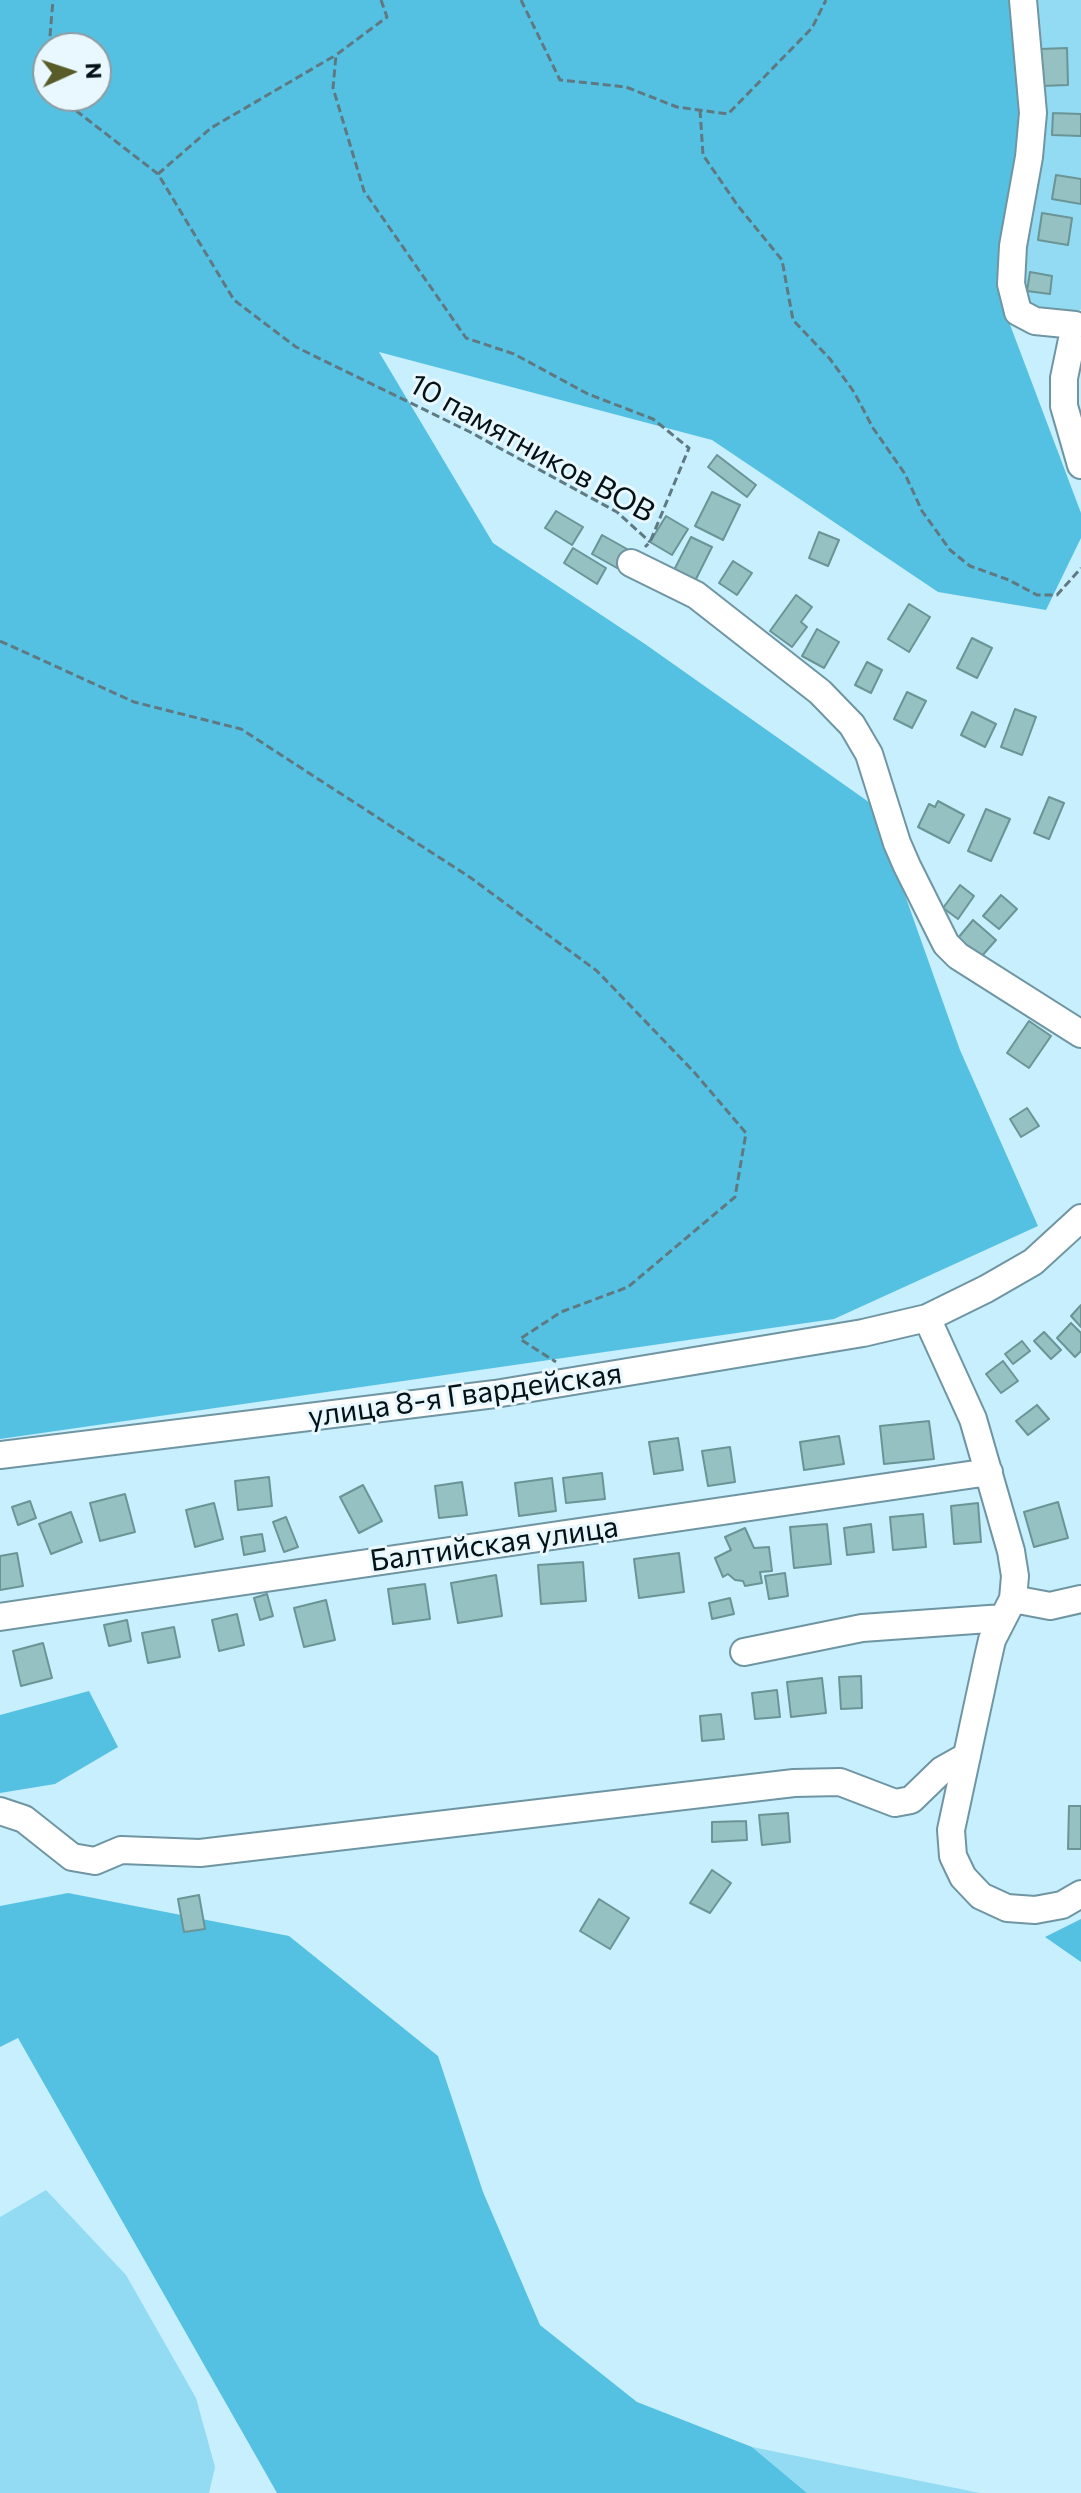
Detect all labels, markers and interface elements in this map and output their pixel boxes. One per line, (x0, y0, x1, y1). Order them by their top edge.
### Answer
north arrow (32, 32, 112, 112)
text: N (81, 62, 108, 80)
street label: 10 памятников ВОВ (403, 366, 661, 530)
street label: улица 8-я Гвардейская (306, 1355, 624, 1435)
street label: Балтийская улица (368, 1509, 620, 1579)

